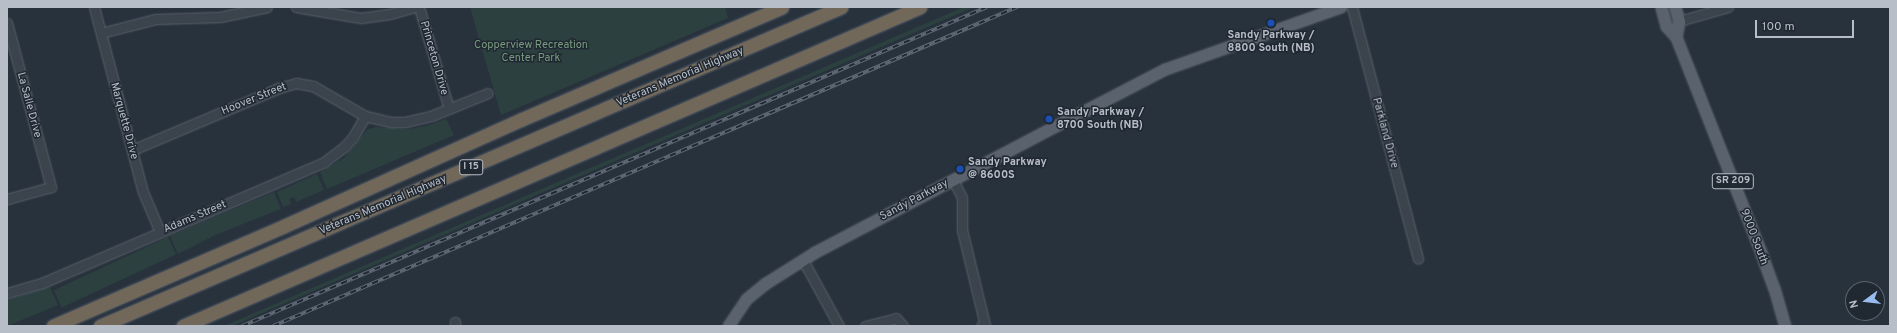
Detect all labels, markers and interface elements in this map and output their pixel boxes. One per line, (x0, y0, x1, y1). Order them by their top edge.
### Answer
scale bar (1757, 12, 1856, 38)
marker: Sandy Parkway / 8800 South (NB) (1266, 18, 1276, 28)
street label: Princeton Drive (417, 19, 451, 97)
text: 100 m (1762, 19, 1795, 35)
place label: Sandy Parkway / 8800 South (NB) (1227, 29, 1315, 55)
park label: Copperview Recreation Center Park (474, 39, 588, 65)
street label: Veterans Memorial Highway (614, 44, 746, 110)
street label: La Salle Drive (14, 71, 44, 139)
street label: Hoover Street (220, 80, 288, 118)
street label: Marquette Drive (107, 81, 141, 161)
street label: Parkland Drive (1369, 96, 1401, 170)
place label: Sandy Parkway / 8700 South (NB) (1057, 106, 1144, 132)
marker: Sandy Parkway / 8700 South (NB) (1044, 114, 1054, 124)
place label: Sandy Parkway @ 8600S (968, 156, 1047, 182)
road number: I 15 (459, 159, 483, 175)
marker: Sandy Parkway @ 8600S (955, 164, 965, 174)
street label: Veterans Memorial Highway (317, 172, 449, 238)
road number: SR 209 (1711, 173, 1755, 189)
street label: Sandy Parkway (878, 176, 950, 224)
street label: Adams Street (162, 198, 228, 236)
street label: 9000 South (1737, 207, 1771, 267)
north arrow (1845, 281, 1885, 321)
text: N (1847, 298, 1862, 309)

